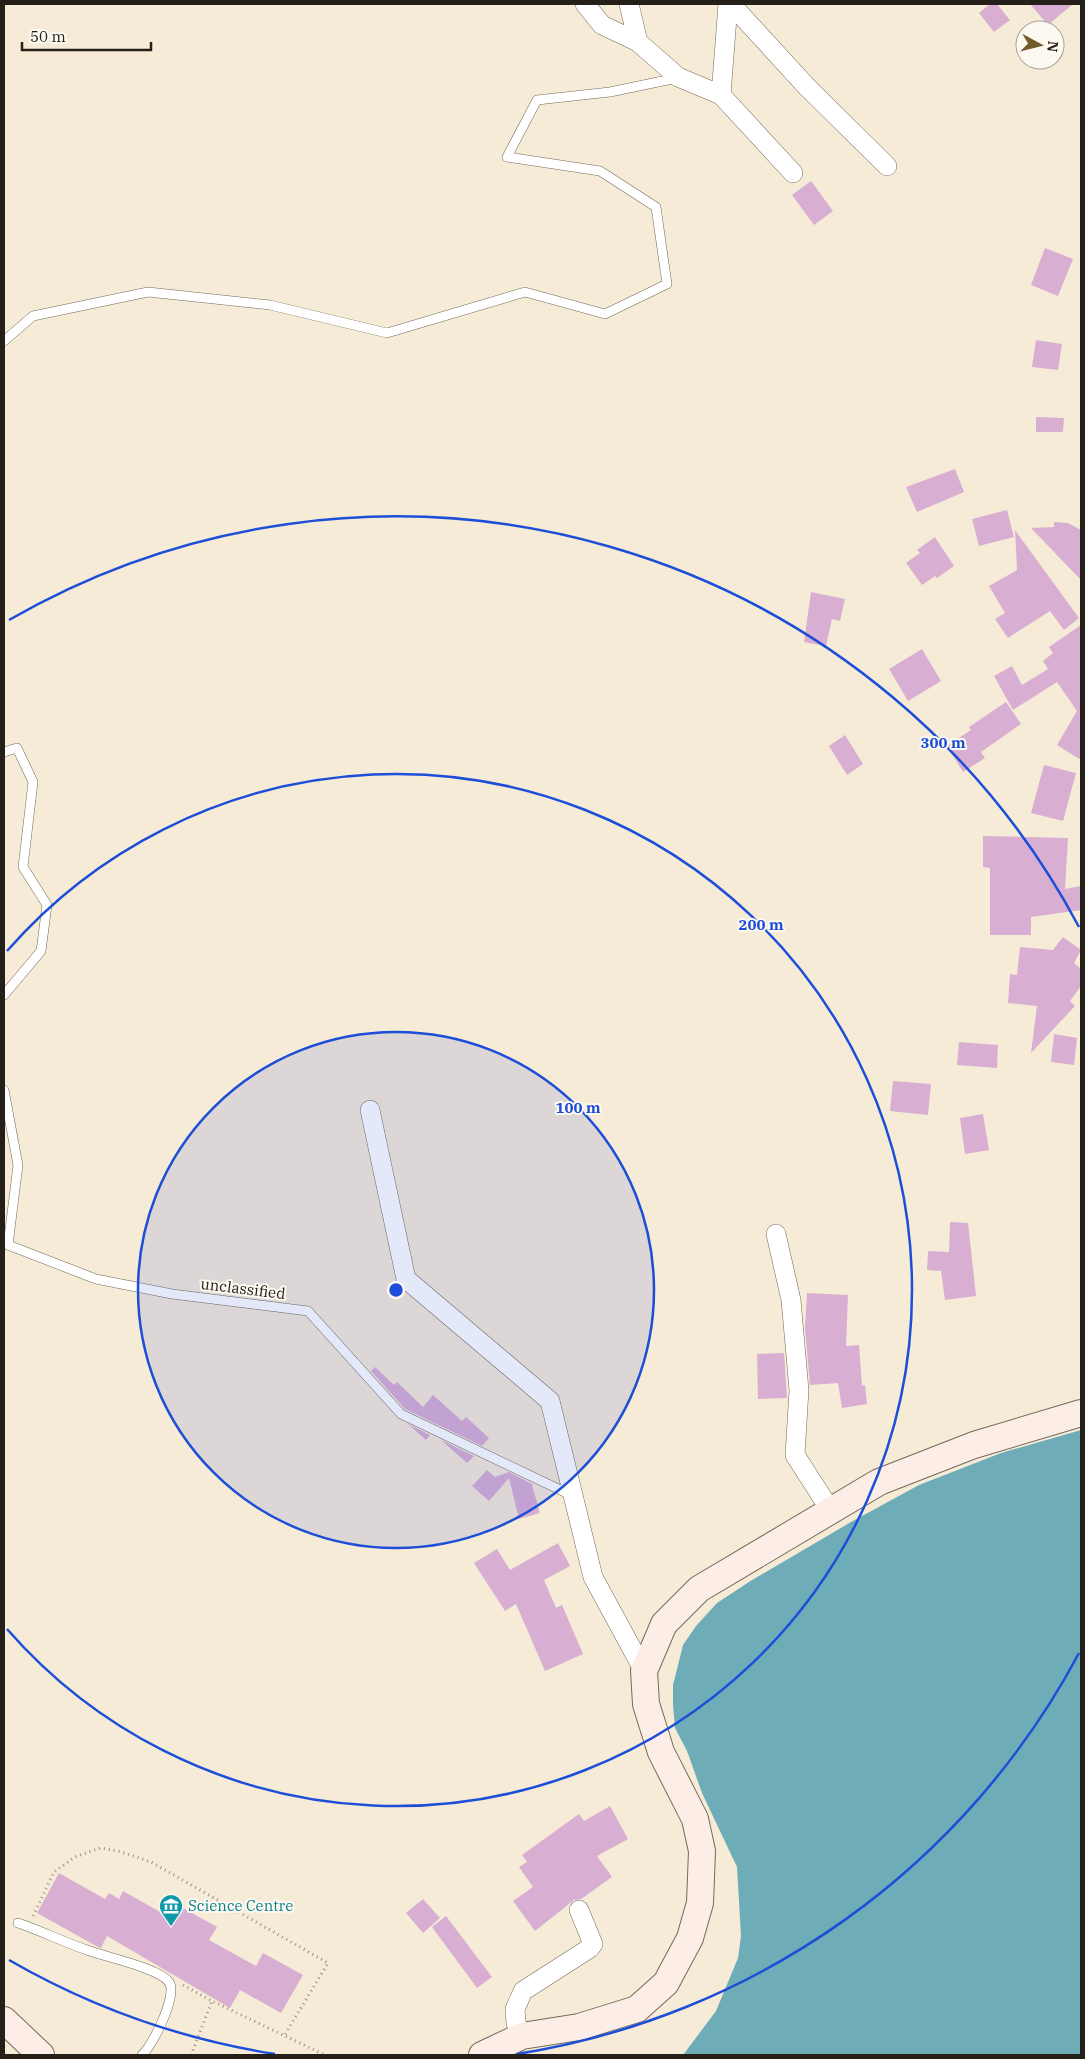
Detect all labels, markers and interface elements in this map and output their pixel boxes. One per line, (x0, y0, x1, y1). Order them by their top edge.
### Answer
scale bar (22, 20, 151, 52)
north arrow (1015, 20, 1065, 70)
text: 50 m (30, 27, 66, 46)
text: N (1043, 40, 1063, 53)
text: 300 m (920, 733, 966, 752)
text: 200 m (738, 915, 784, 934)
text: 100 m (555, 1098, 601, 1117)
street label: unclassified (200, 1274, 287, 1303)
centre of rings (387, 1281, 405, 1299)
museum icon: Science Centre (158, 1893, 184, 1927)
place label: Science Centre (188, 1896, 293, 1915)

